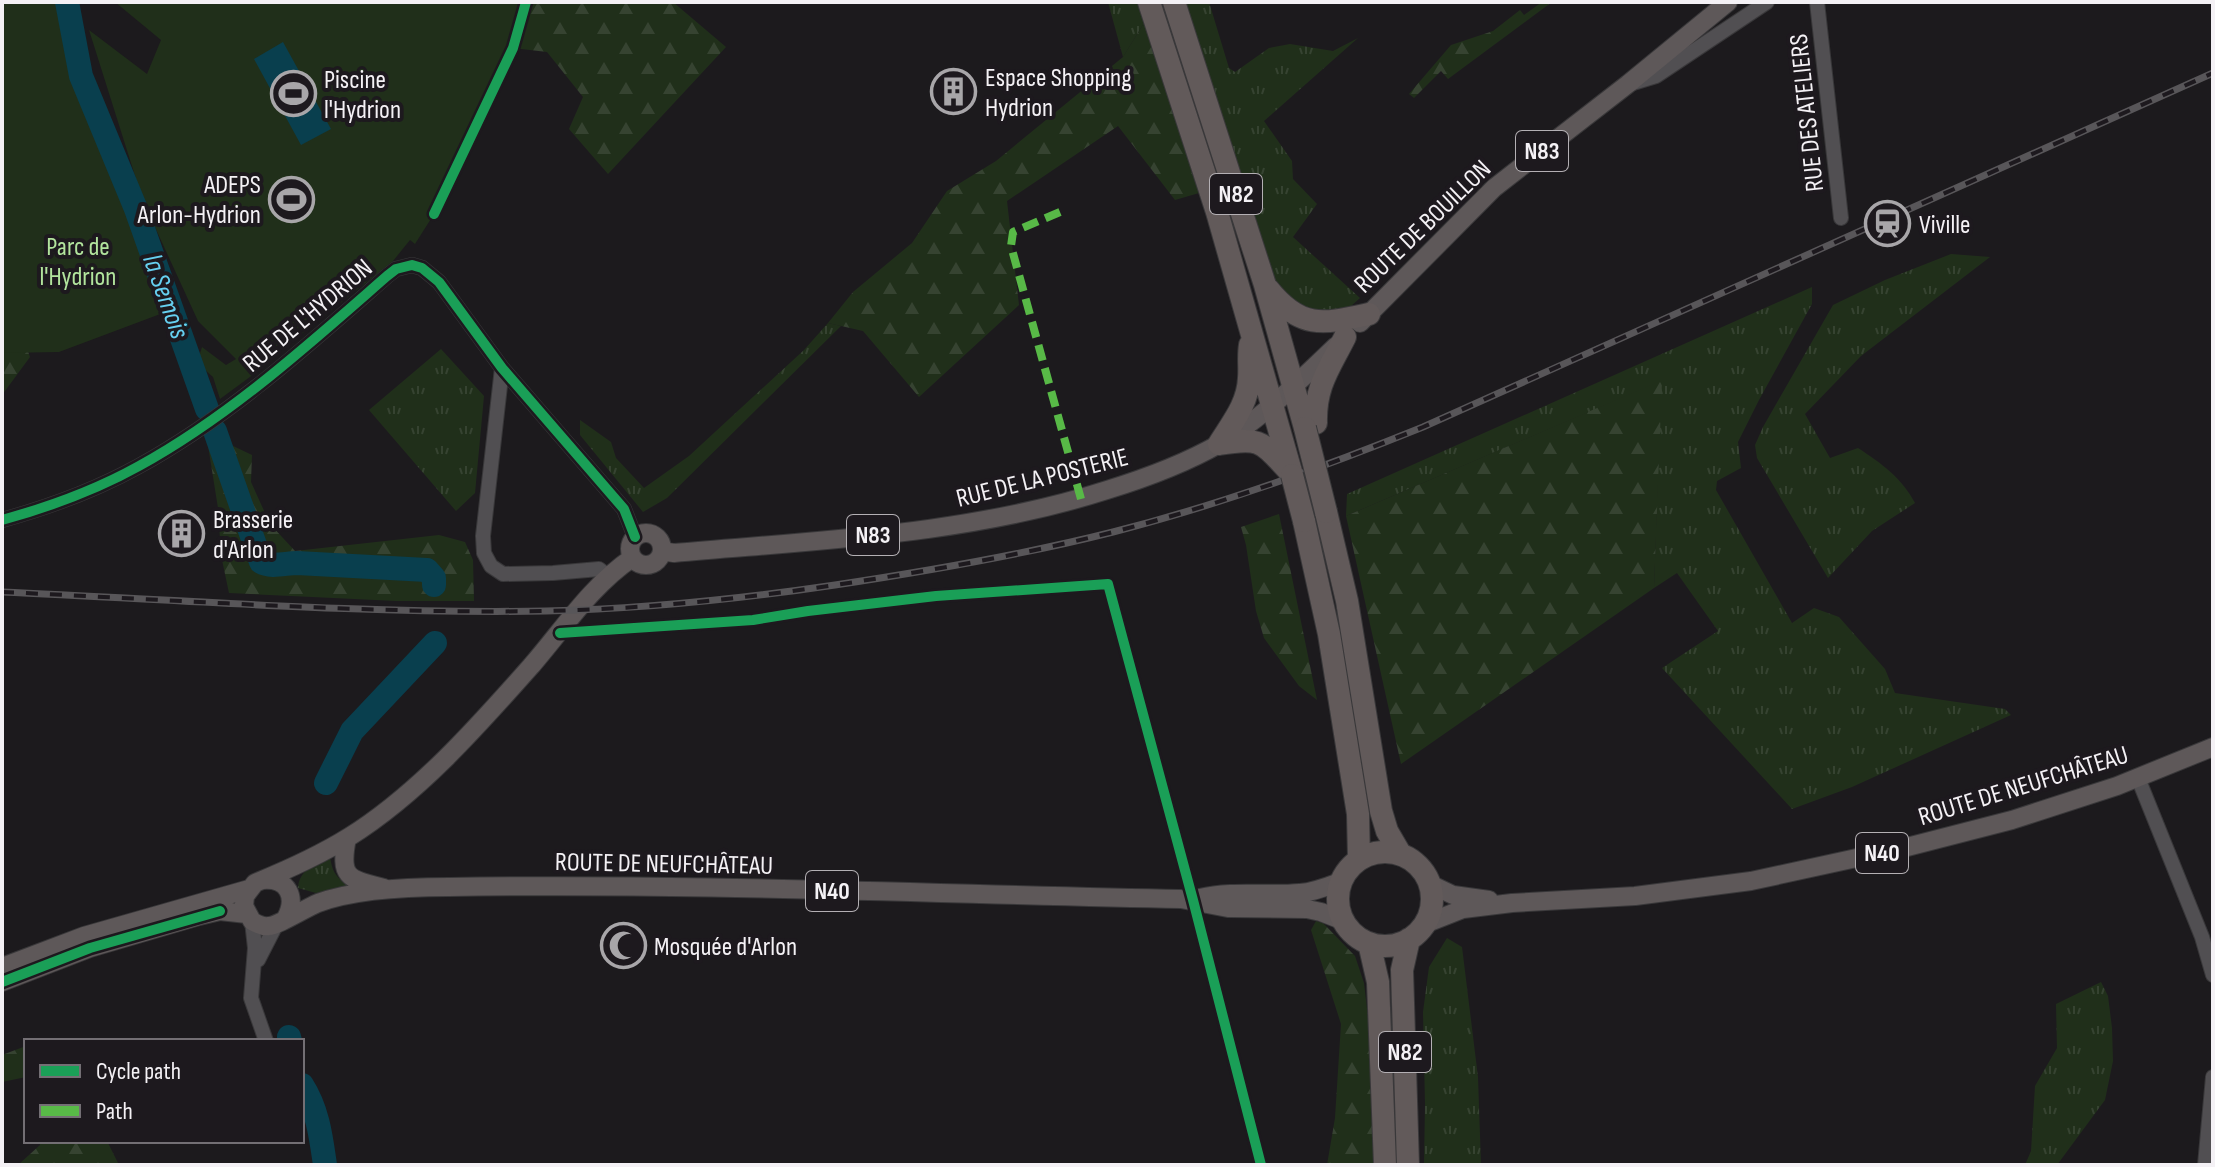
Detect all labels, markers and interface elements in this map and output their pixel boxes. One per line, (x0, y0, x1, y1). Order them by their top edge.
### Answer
street label: RUE DES ATELIERS (1784, 32, 1831, 193)
place label: Espace Shopping Hydrion (985, 63, 1132, 124)
place label: Piscine l'Hydrion (324, 65, 401, 126)
building icon: Espace Shopping Hydrion (930, 68, 978, 116)
sports icon: Piscine l'Hydrion (269, 70, 317, 118)
road number: N83 (1516, 131, 1568, 171)
street label: ROUTE DE BOUILLON (1348, 154, 1498, 300)
place label: ADEPS Arlon-Hydrion (136, 170, 261, 231)
road number: N82 (1210, 174, 1262, 214)
sports icon: ADEPS Arlon-Hydrion (268, 175, 316, 223)
station icon: Viville (1864, 200, 1912, 248)
place label: Viville (1919, 210, 1971, 241)
park label: Parc de l'Hydrion (39, 232, 117, 293)
water label: la Semois (135, 250, 196, 343)
street label: RUE DE L'HYDRION (237, 253, 379, 379)
street label: RUE DE LA POSTERIE (953, 442, 1132, 515)
place label: Brasserie d'Arlon (213, 505, 293, 566)
building icon: Brasserie d'Arlon (158, 510, 206, 558)
road number: N83 (847, 515, 899, 555)
street label: ROUTE DE NEUFCHÂTEAU (1915, 740, 2132, 833)
road number: N40 (1856, 833, 1908, 873)
street label: ROUTE DE NEUFCHÂTEAU (555, 847, 773, 882)
road number: N40 (806, 871, 858, 911)
mosque icon: Mosquée d'Arlon (599, 922, 647, 970)
place label: Mosquée d'Arlon (654, 932, 797, 963)
road number: N82 (1379, 1032, 1431, 1072)
legend (24, 1039, 304, 1143)
text: Cycle path (96, 1057, 181, 1086)
text: Path (96, 1097, 133, 1126)

